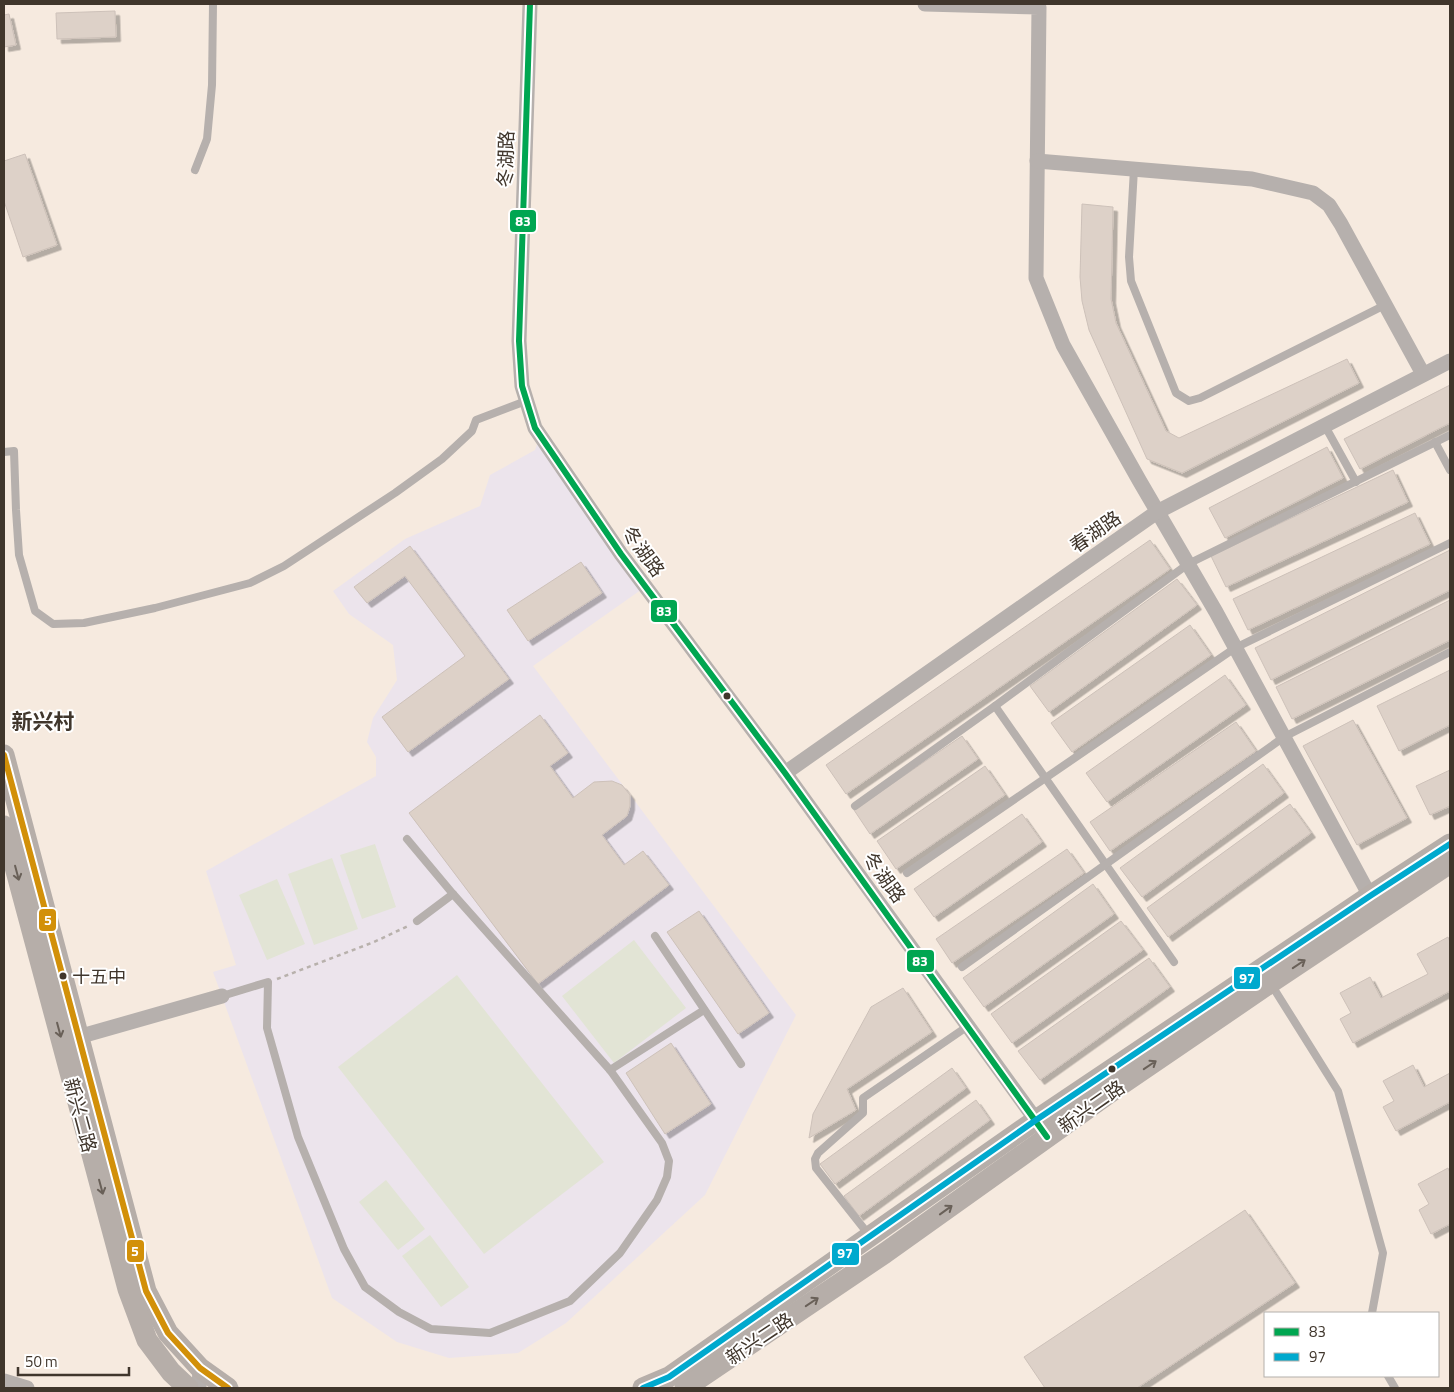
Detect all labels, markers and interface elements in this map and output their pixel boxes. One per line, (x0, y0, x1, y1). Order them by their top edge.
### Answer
street label: 冬湖路 (490, 130, 520, 188)
line badge: 83 (509, 209, 537, 233)
text: 83 (515, 210, 531, 231)
street label: 春湖路 (1063, 503, 1127, 559)
street label: 冬湖路 (616, 519, 672, 583)
line badge: 83 (650, 599, 678, 623)
text: 83 (656, 600, 672, 621)
unlabelled marker (722, 691, 732, 701)
district label: 新兴村 (12, 705, 75, 737)
street label: 冬湖路 (857, 845, 913, 909)
one-way arrow (12, 865, 22, 881)
line badge: 5 (38, 908, 57, 932)
text: 5 (44, 909, 52, 930)
line badge: 83 (906, 949, 935, 973)
text: 83 (912, 950, 928, 971)
one-way arrow (1291, 959, 1305, 969)
place label: 十五中 (72, 963, 126, 990)
line badge: 97 (1233, 966, 1261, 990)
text: 97 (1239, 967, 1255, 988)
marker: 十五中 (58, 971, 68, 981)
one-way arrow (54, 1022, 64, 1038)
one-way arrow (1143, 1060, 1157, 1070)
unlabelled marker (1107, 1064, 1117, 1074)
street label: 新兴二路 (1052, 1072, 1130, 1140)
street label: 新兴二路 (57, 1075, 105, 1155)
one-way arrow (97, 1179, 106, 1195)
one-way arrow (939, 1205, 953, 1215)
line badge: 5 (126, 1239, 145, 1263)
text: 5 (131, 1240, 139, 1261)
line badge: 97 (831, 1242, 860, 1266)
text: 97 (837, 1242, 853, 1263)
one-way arrow (805, 1297, 819, 1307)
street label: 新兴二路 (719, 1305, 799, 1371)
legend (1264, 1312, 1439, 1377)
text: 83 (1309, 1320, 1326, 1343)
scale bar (18, 1344, 129, 1376)
text: 97 (1309, 1345, 1326, 1368)
text: 50 m (25, 1350, 58, 1373)

